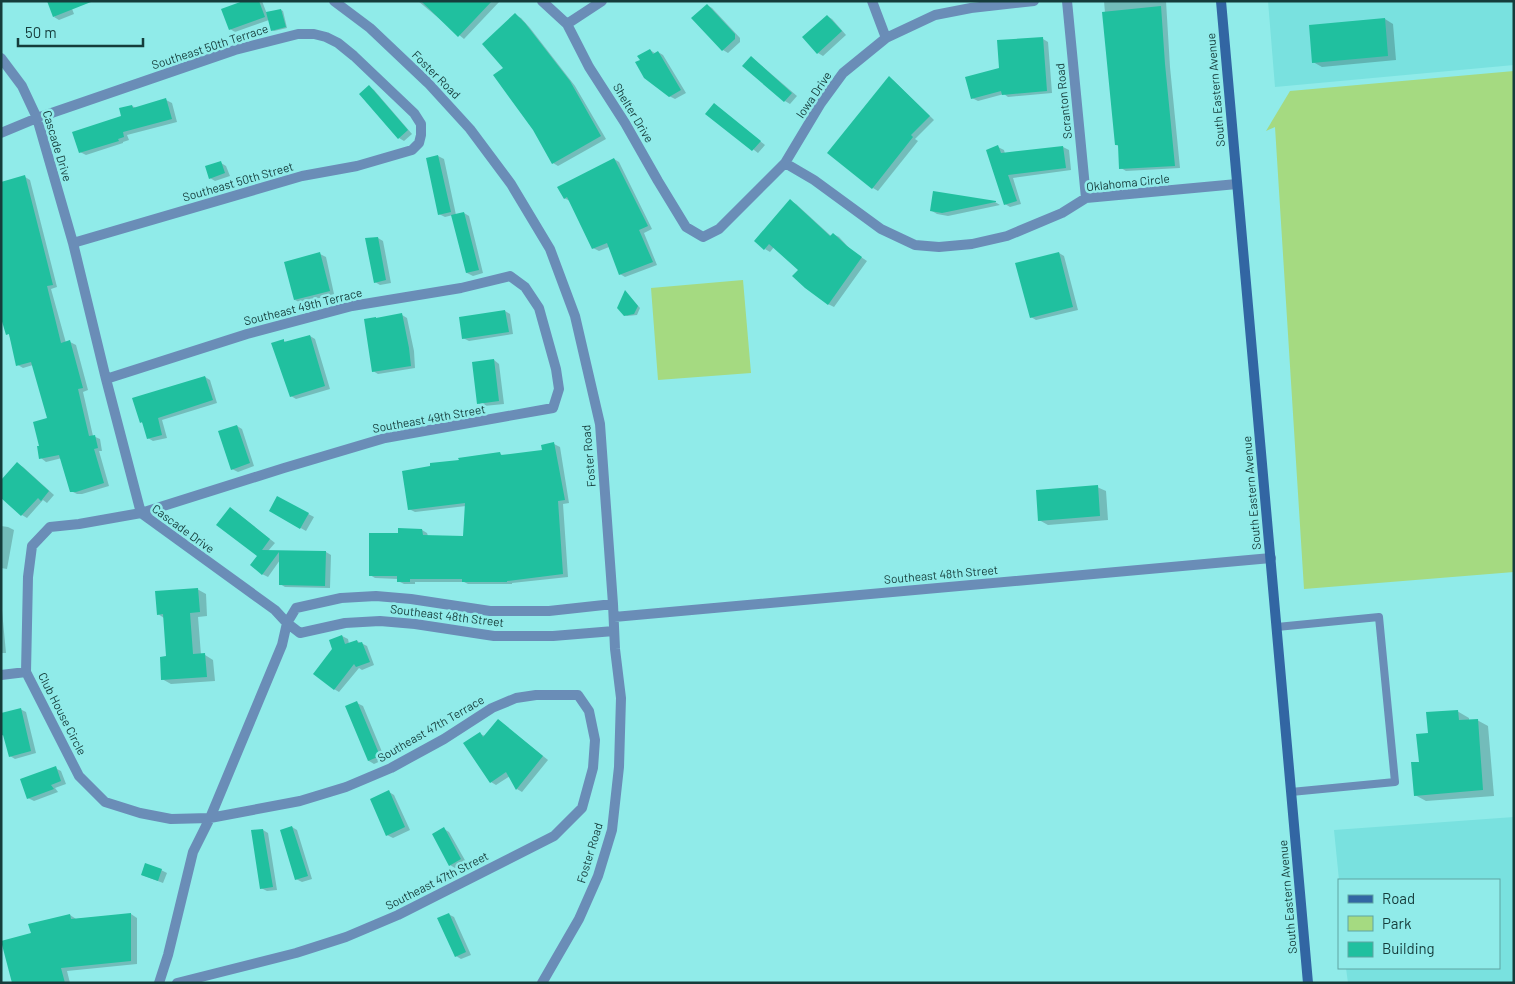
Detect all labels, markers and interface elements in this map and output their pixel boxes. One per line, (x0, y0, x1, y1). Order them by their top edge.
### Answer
scale bar (18, 15, 142, 47)
street label: Southeast 50th Terrace (150, 21, 270, 72)
text: 50 m (25, 23, 57, 41)
street label: South Eastern Avenue (1203, 33, 1227, 148)
street label: Foster Road (410, 47, 464, 101)
street label: Scranton Road (1052, 62, 1074, 140)
street label: Iowa Drive (792, 68, 834, 120)
street label: Shelter Drive (611, 80, 657, 145)
street label: Cascade Drive (41, 108, 75, 183)
street label: Southeast 50th Street (181, 159, 295, 204)
street label: Oklahoma Circle (1085, 171, 1170, 193)
street label: Southeast 49th Terrace (242, 285, 363, 328)
street label: Southeast 49th Street (371, 401, 486, 435)
street label: Foster Road (578, 424, 598, 488)
street label: South Eastern Avenue (1239, 436, 1263, 551)
street label: Cascade Drive (150, 501, 217, 555)
street label: Southeast 48th Street (883, 562, 999, 586)
street label: Southeast 48th Street (389, 601, 505, 629)
street label: Club House Circle (36, 670, 90, 757)
street label: Southeast 47th Terrace (375, 692, 486, 764)
street label: Foster Road (573, 821, 605, 885)
street label: South Eastern Avenue (1275, 840, 1299, 955)
street label: Southeast 47th Street (383, 848, 490, 912)
legend (1338, 879, 1500, 969)
text: Road (1382, 889, 1415, 907)
text: Park (1382, 914, 1412, 932)
text: Building (1382, 939, 1435, 957)

